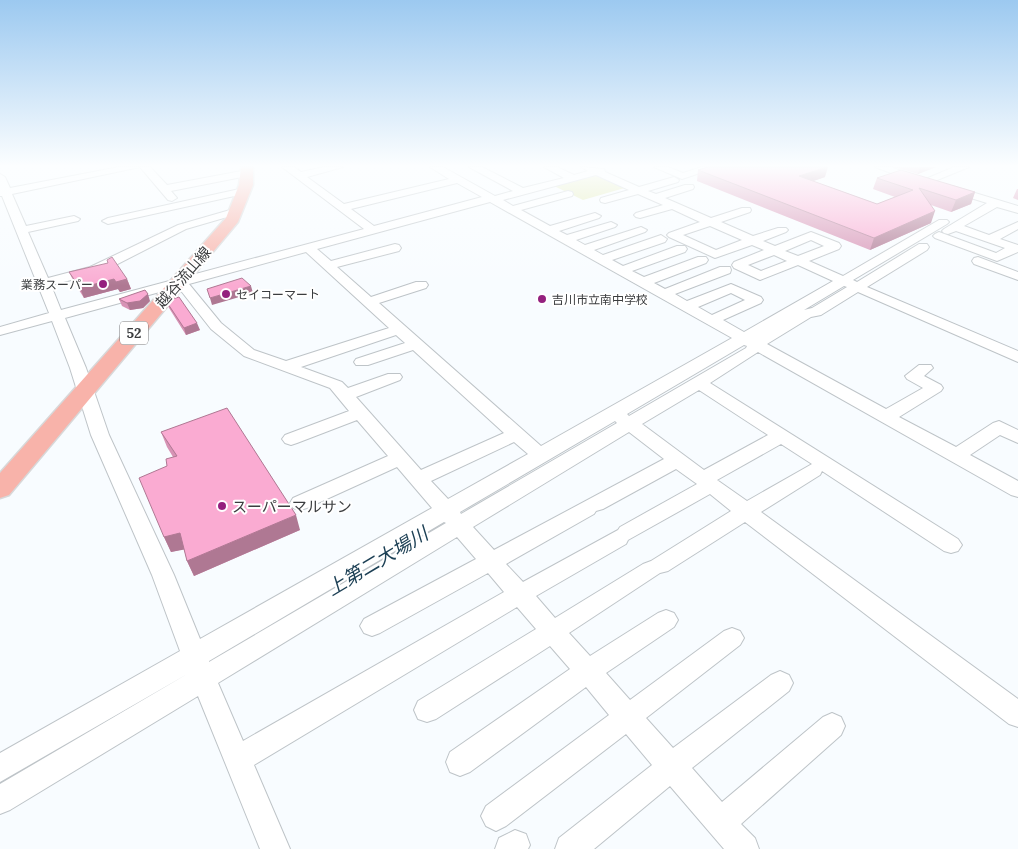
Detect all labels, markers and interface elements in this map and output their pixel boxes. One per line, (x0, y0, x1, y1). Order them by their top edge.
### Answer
street label: 越谷流山線 (151, 242, 215, 312)
place label: 業務スーパー (21, 277, 93, 292)
marker: 業務スーパー (97, 278, 109, 290)
place label: セイコーマート (236, 287, 320, 302)
marker: セイコーマート (220, 288, 232, 300)
place label: 吉川市立南中学校 (552, 292, 648, 307)
marker: 吉川市立南中学校 (536, 293, 548, 305)
road number: 52 (120, 322, 148, 344)
place label: スーパーマルサン (232, 497, 352, 516)
marker: スーパーマルサン (216, 500, 228, 512)
water label: 上第二大場川 (322, 520, 434, 601)

